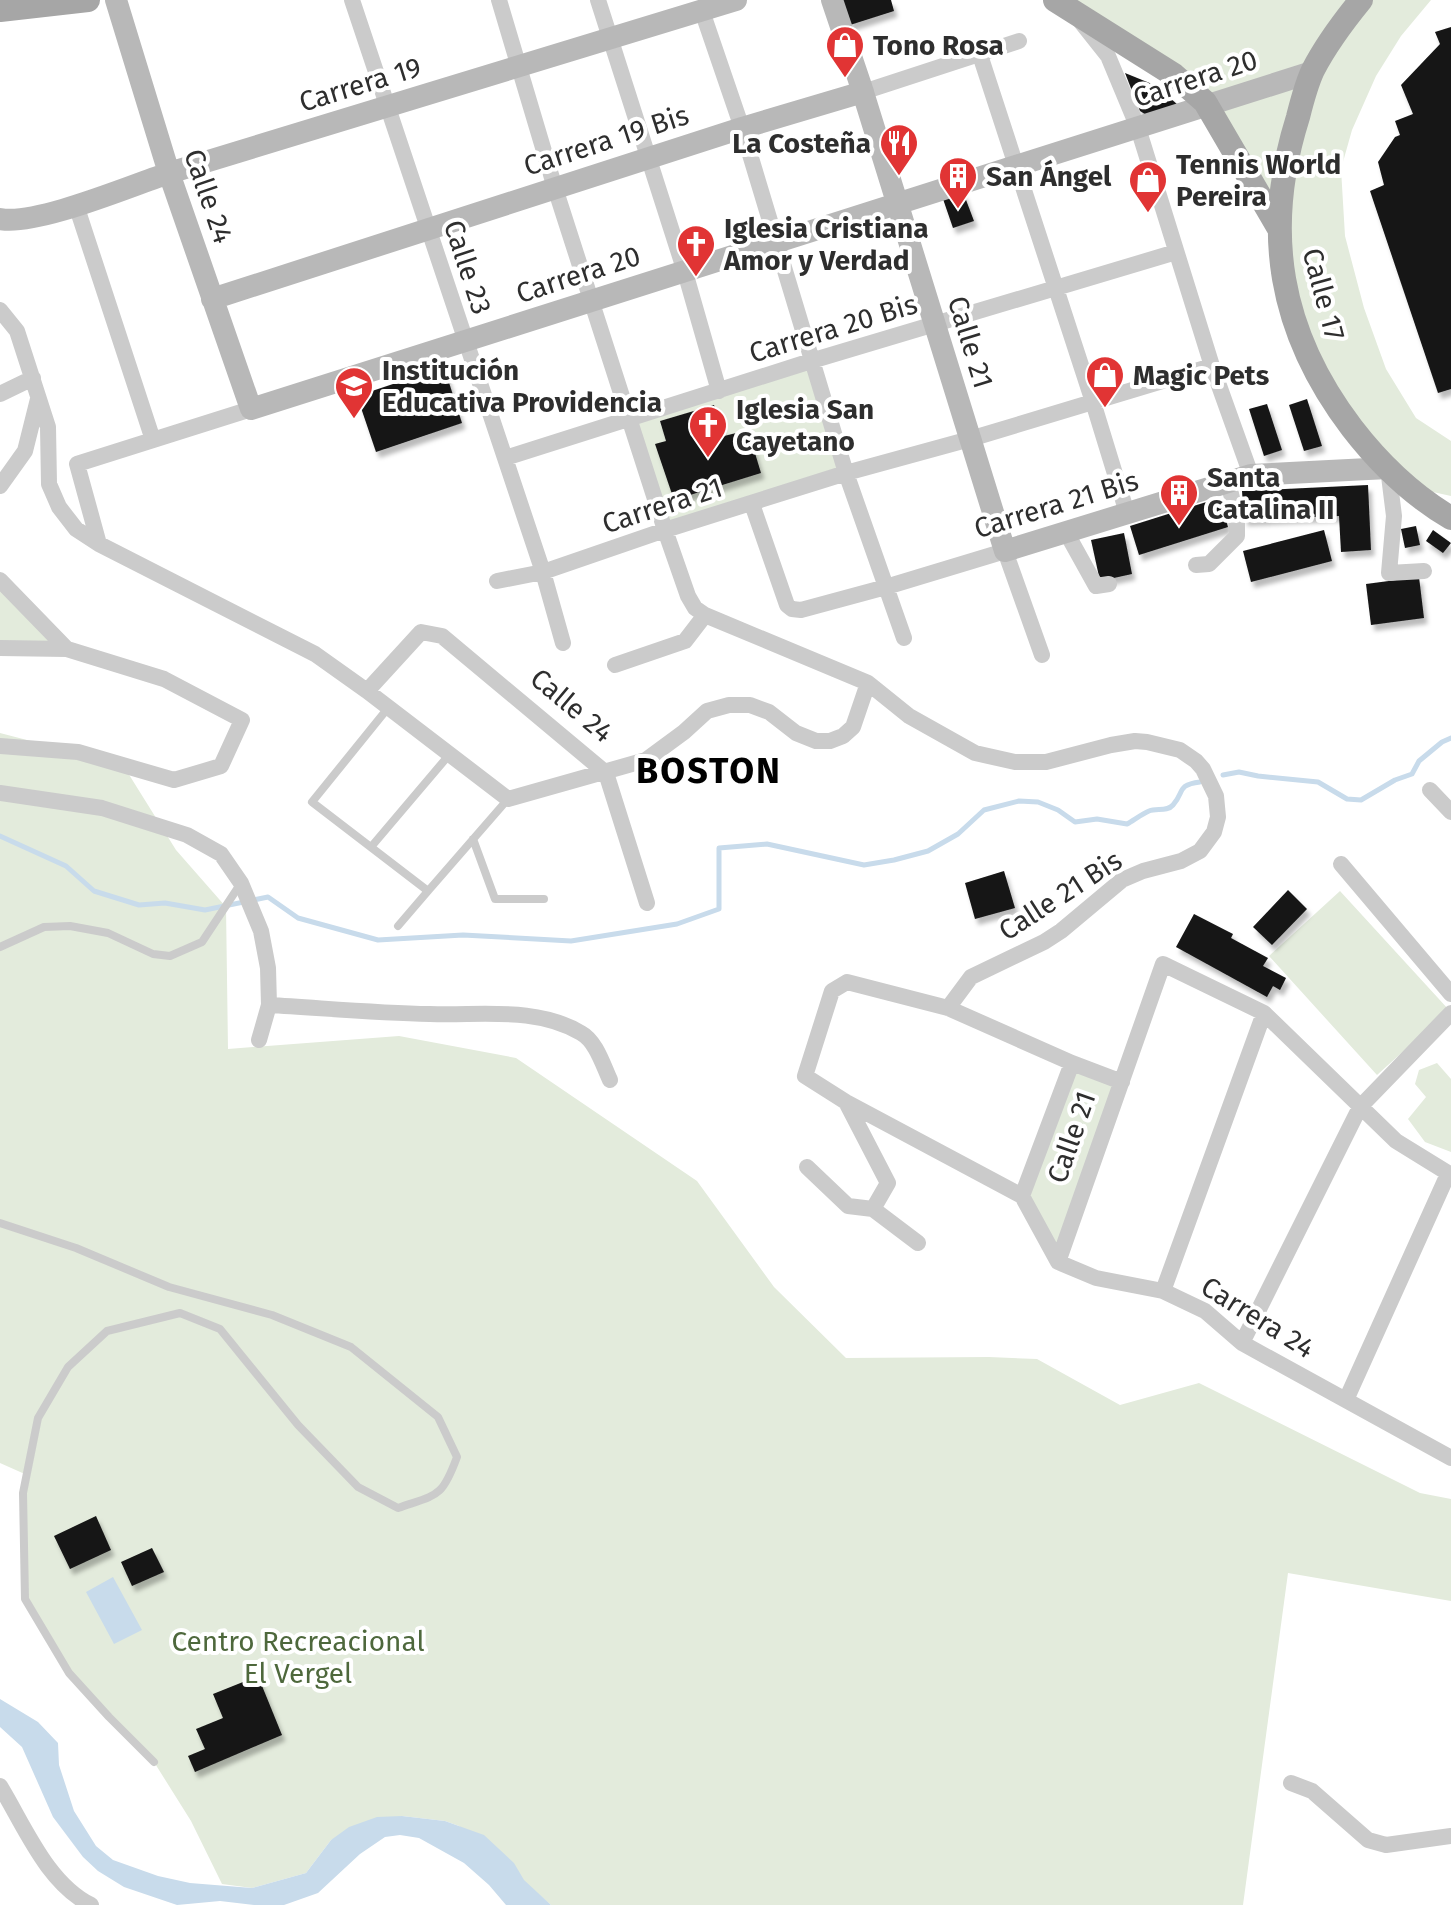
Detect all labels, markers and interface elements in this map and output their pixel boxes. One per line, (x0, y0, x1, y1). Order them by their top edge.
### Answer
shop icon: Tono Rosa (824, 24, 866, 79)
place label: Tono Rosa (873, 29, 1004, 62)
street label: Carrera 20 (1129, 43, 1261, 114)
street label: Carrera 19 (295, 50, 425, 119)
street label: Carrera 19 Bis (520, 98, 693, 183)
restaurant icon: La Costeña (878, 122, 920, 177)
place label: La Costeña (732, 127, 871, 160)
street label: Calle 24 (177, 145, 240, 248)
place label: Tennis World Pereira (1176, 148, 1341, 213)
building icon: San Ángel (937, 155, 979, 210)
place label: San Ángel (986, 159, 1112, 193)
shop icon: Tennis World Pereira (1127, 159, 1169, 214)
place label: Iglesia Cristiana Amor y Verdad (723, 212, 929, 277)
street label: Calle 23 (437, 216, 498, 318)
church icon: Iglesia Cristiana Amor y Verdad (675, 223, 717, 278)
street label: Carrera 20 (512, 239, 644, 310)
street label: Calle 17 (1295, 245, 1352, 344)
street label: Carrera 20 Bis (745, 287, 921, 370)
street label: Calle 21 (941, 292, 1000, 392)
place label: Institución Educativa Providencia (382, 354, 662, 419)
shop icon: Magic Pets (1084, 354, 1126, 409)
place label: Magic Pets (1133, 359, 1269, 392)
school or university icon: Institución Educativa Providencia (333, 365, 375, 420)
place label: Iglesia San Cayetano (736, 393, 874, 458)
church icon: Iglesia San Cayetano (687, 404, 729, 459)
place label: Santa Catalina II (1207, 461, 1334, 526)
street label: Carrera 21 Bis (970, 464, 1142, 545)
street label: Carrera 21 (598, 471, 726, 540)
building icon: Santa Catalina II (1158, 472, 1200, 527)
street label: Calle 24 (524, 661, 620, 749)
district label: BOSTON (636, 749, 782, 793)
street label: Calle 21 Bis (993, 843, 1128, 947)
street label: Calle 21 (1040, 1087, 1102, 1187)
street label: Carrera 24 (1195, 1270, 1320, 1365)
park label: Centro Recreacional El Vergel (171, 1625, 425, 1690)

